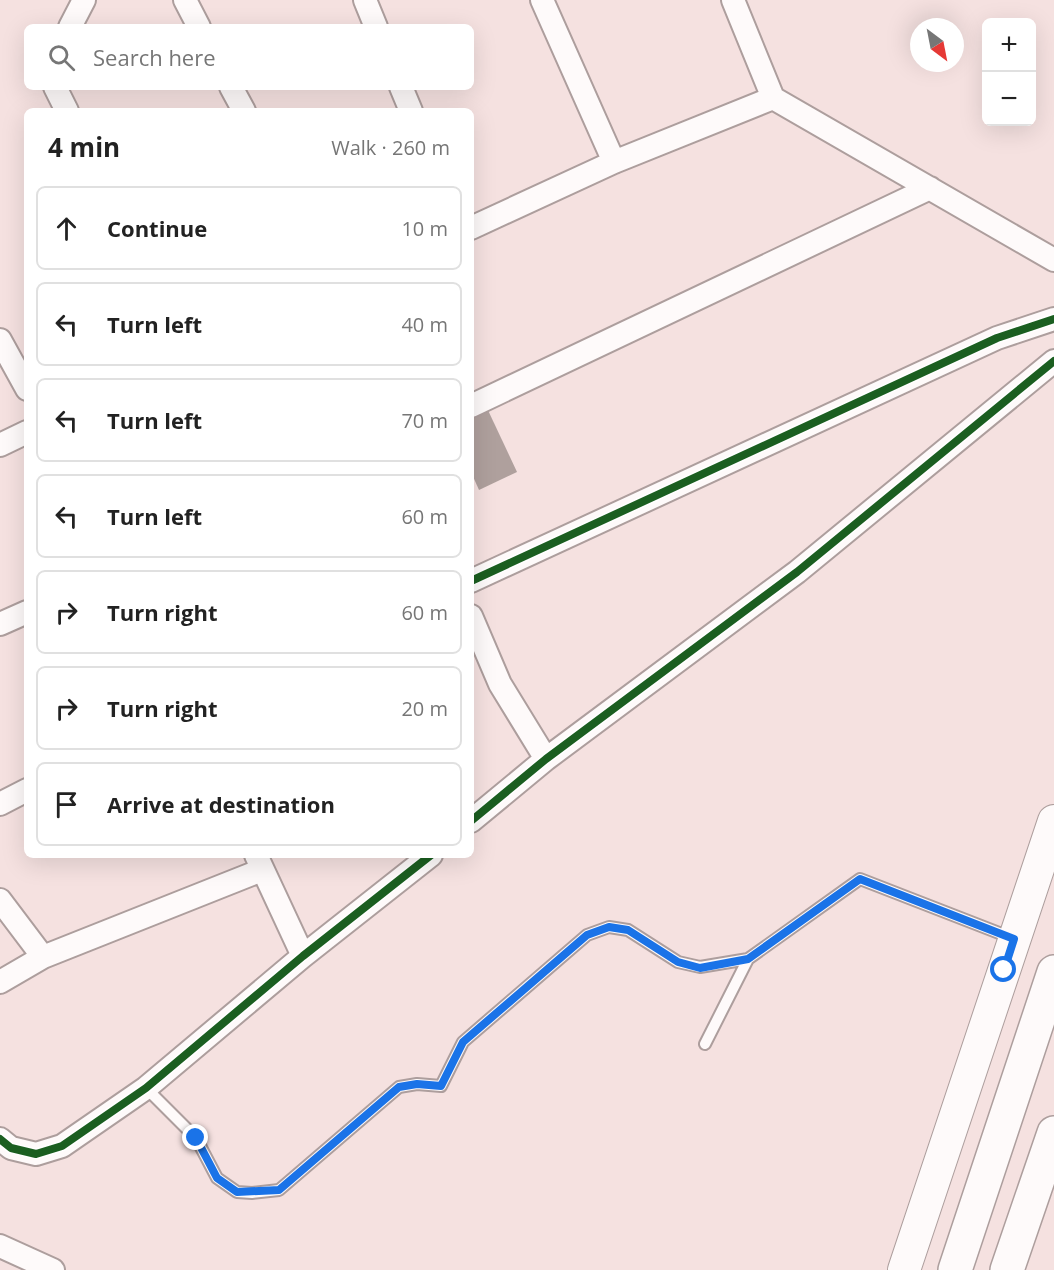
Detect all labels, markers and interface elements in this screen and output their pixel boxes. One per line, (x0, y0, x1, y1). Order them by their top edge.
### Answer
north arrow (910, 18, 964, 72)
map controls (982, 18, 1036, 126)
button: + (982, 18, 1036, 72)
search box (24, 24, 474, 90)
icon: search (45, 41, 78, 74)
text: Search here (93, 42, 216, 72)
button: − (982, 72, 1036, 126)
text: 4 min (48, 129, 120, 165)
text: Walk · 260 m (331, 134, 450, 161)
icon: ahead (50, 212, 83, 245)
text: Continue (107, 213, 207, 243)
text: 10 m (401, 215, 448, 242)
icon: left (50, 308, 83, 341)
text: Turn left (107, 309, 202, 339)
text: 40 m (401, 311, 448, 338)
icon: left (50, 404, 83, 437)
text: Turn left (107, 405, 202, 435)
text: 70 m (401, 407, 448, 434)
icon: left (50, 500, 83, 533)
text: Turn left (107, 501, 202, 531)
text: 60 m (401, 503, 448, 530)
icon: right (50, 596, 83, 629)
text: Turn right (107, 597, 218, 627)
text: 60 m (401, 599, 448, 626)
icon: right (50, 692, 83, 725)
text: Turn right (107, 693, 218, 723)
text: 20 m (401, 695, 448, 722)
icon: arrive (50, 788, 83, 821)
text: Arrive at destination (107, 789, 335, 819)
route start (990, 956, 1016, 982)
route end (182, 1124, 208, 1150)

